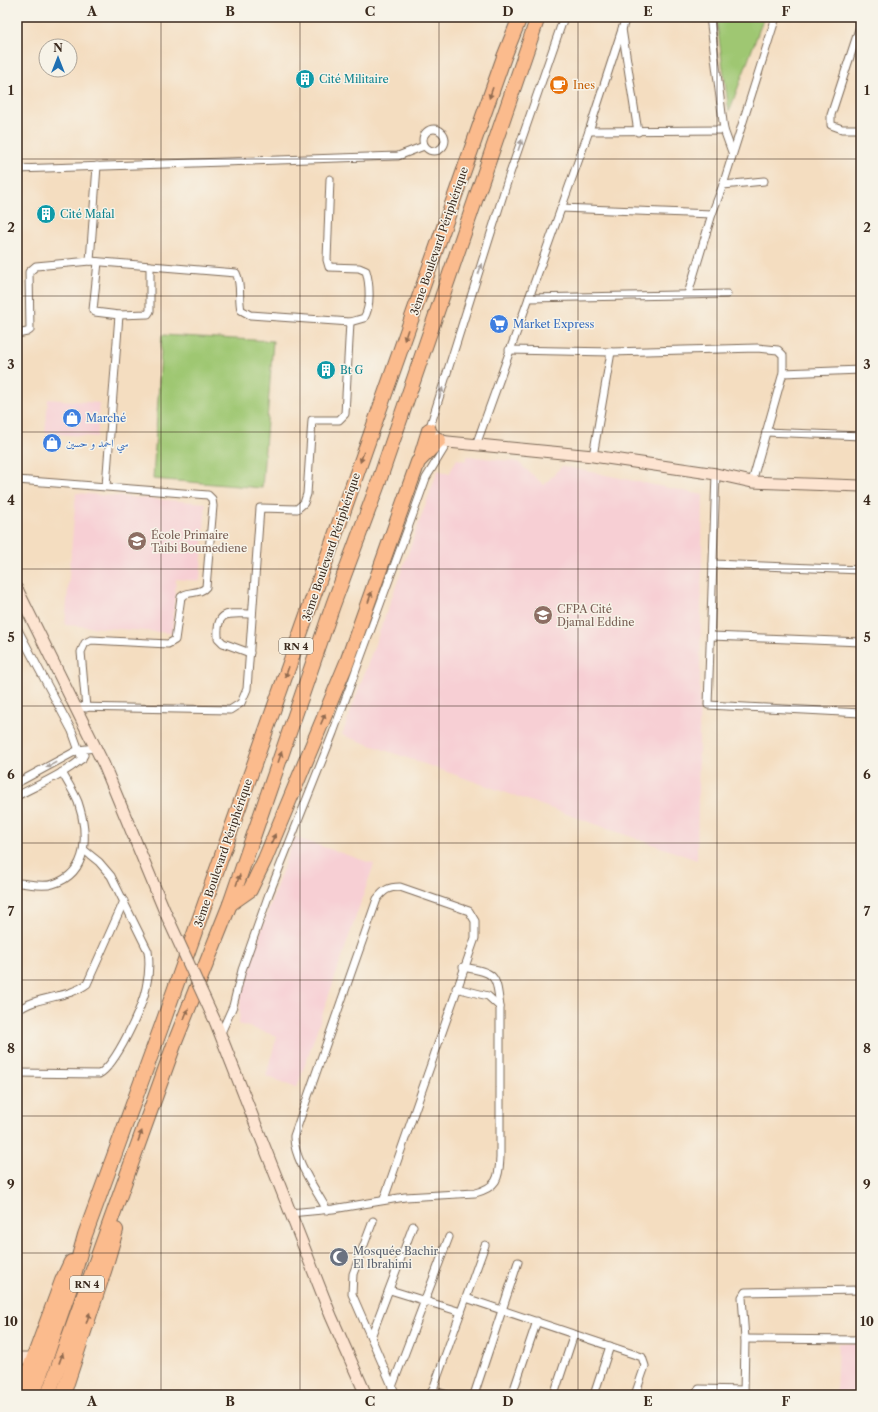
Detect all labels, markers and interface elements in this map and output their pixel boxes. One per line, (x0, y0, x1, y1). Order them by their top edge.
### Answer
text: A (86, 3, 98, 19)
text: B (225, 3, 235, 19)
text: C (365, 3, 375, 19)
text: D (502, 3, 514, 19)
text: E (643, 3, 653, 19)
text: F (782, 3, 791, 19)
north arrow (38, 38, 78, 78)
text: N (53, 41, 63, 55)
building icon: Cité Militaire (294, 68, 316, 90)
place label: Cité Militaire (319, 72, 389, 86)
cafe icon: Ines (548, 74, 570, 96)
place label: Ines (573, 78, 595, 92)
text: 1 (8, 82, 14, 98)
text: 1 (864, 82, 870, 98)
one-way arrow (488, 88, 494, 100)
one-way arrow (517, 139, 523, 151)
street label: 3ème Boulevard Périphérique (407, 165, 471, 317)
building icon: Cité Mafal (35, 203, 57, 225)
place label: Cité Mafal (60, 207, 115, 221)
text: 2 (7, 219, 15, 235)
text: 2 (863, 219, 871, 235)
one-way arrow (477, 263, 483, 275)
supermarket icon: Market Express (488, 313, 510, 335)
place label: Market Express (513, 317, 595, 331)
one-way arrow (402, 329, 408, 341)
text: 3 (7, 356, 15, 372)
text: 3 (863, 356, 871, 372)
building icon: Bt G (315, 359, 337, 381)
place label: Bt G (340, 363, 364, 377)
one-way arrow (438, 387, 444, 399)
shop icon: Marché (61, 407, 83, 429)
place label: Marché (86, 411, 126, 425)
shop icon: سي احمد و حسين (41, 432, 63, 454)
place label: سي احمد و حسين (66, 436, 129, 454)
one-way arrow (359, 452, 365, 464)
street label: 3ème Boulevard Périphérique (299, 471, 363, 623)
text: 4 (7, 492, 15, 508)
text: 4 (863, 492, 871, 508)
place label: École Primaire Taibi Boumediene (151, 528, 247, 555)
school or university icon: École Primaire Taibi Boumediene (126, 530, 148, 552)
one-way arrow (367, 591, 373, 603)
place label: CFPA Cité Djamal Eddine (557, 602, 634, 629)
school or university icon: CFPA Cité Djamal Eddine (532, 604, 554, 626)
text: 5 (7, 629, 15, 645)
text: 5 (863, 629, 871, 645)
road number: RN 4 (279, 638, 313, 654)
one-way arrow (283, 667, 289, 679)
one-way arrow (320, 712, 326, 724)
one-way arrow (278, 751, 284, 763)
one-way arrow (45, 761, 57, 768)
text: 6 (7, 766, 15, 782)
text: 6 (863, 766, 871, 782)
street label: 3ème Boulevard Périphérique (191, 777, 255, 929)
one-way arrow (270, 833, 276, 844)
one-way arrow (235, 874, 241, 886)
text: 7 (8, 903, 15, 919)
text: 7 (864, 903, 871, 919)
one-way arrow (184, 1008, 190, 1020)
text: 8 (7, 1040, 15, 1056)
text: 8 (863, 1040, 871, 1056)
one-way arrow (138, 1129, 144, 1141)
text: 9 (7, 1176, 15, 1192)
text: 9 (863, 1176, 871, 1192)
place label: Mosquée Bachir El Ibrahimi (353, 1244, 439, 1271)
mosque icon: Mosquée Bachir El Ibrahimi (328, 1246, 350, 1268)
road number: RN 4 (70, 1276, 104, 1292)
one-way arrow (86, 1312, 92, 1324)
text: 10 (4, 1313, 18, 1329)
text: 10 (860, 1313, 874, 1329)
one-way arrow (58, 1352, 64, 1364)
text: A (86, 1393, 98, 1409)
text: B (225, 1393, 235, 1409)
text: C (365, 1393, 375, 1409)
text: D (502, 1393, 514, 1409)
text: E (643, 1393, 653, 1409)
text: F (782, 1393, 791, 1409)

